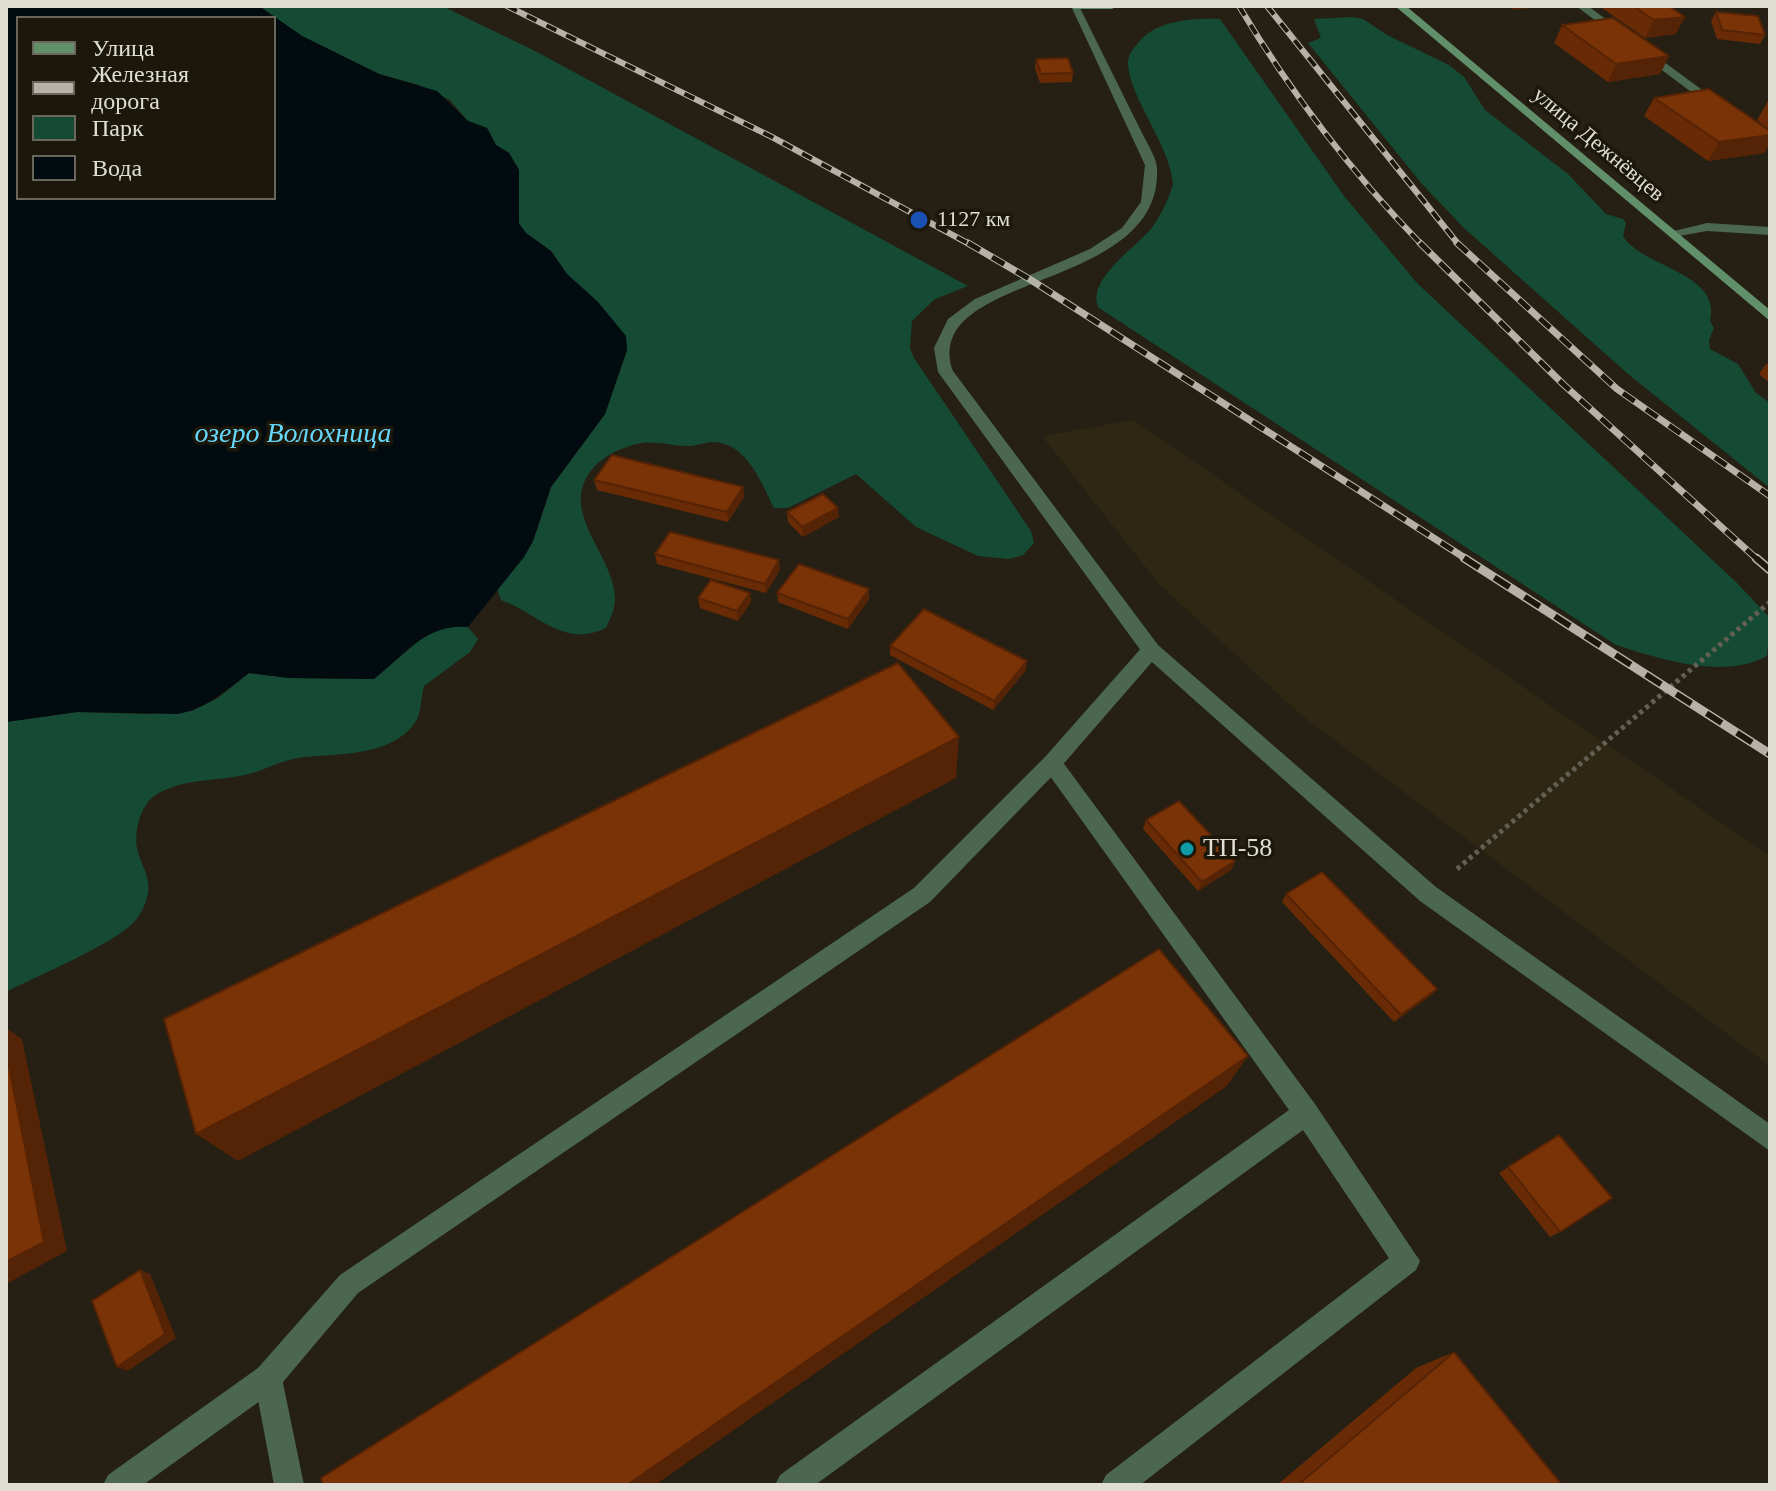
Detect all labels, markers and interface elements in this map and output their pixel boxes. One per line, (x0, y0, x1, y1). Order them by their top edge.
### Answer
legend (16, 16, 276, 200)
text: Улица (92, 35, 155, 61)
text: Железная дорога (91, 61, 189, 114)
street label: улица Дежнёвцев (1527, 82, 1669, 208)
text: Парк (92, 115, 144, 141)
text: Вода (92, 155, 142, 181)
place label: 1127 км (937, 207, 1010, 233)
marker: 1127 км (908, 209, 930, 231)
water label: озеро Волохница (194, 418, 392, 452)
place label: ТП-58 (1203, 833, 1272, 865)
marker: ТП-58 (1178, 840, 1196, 858)

